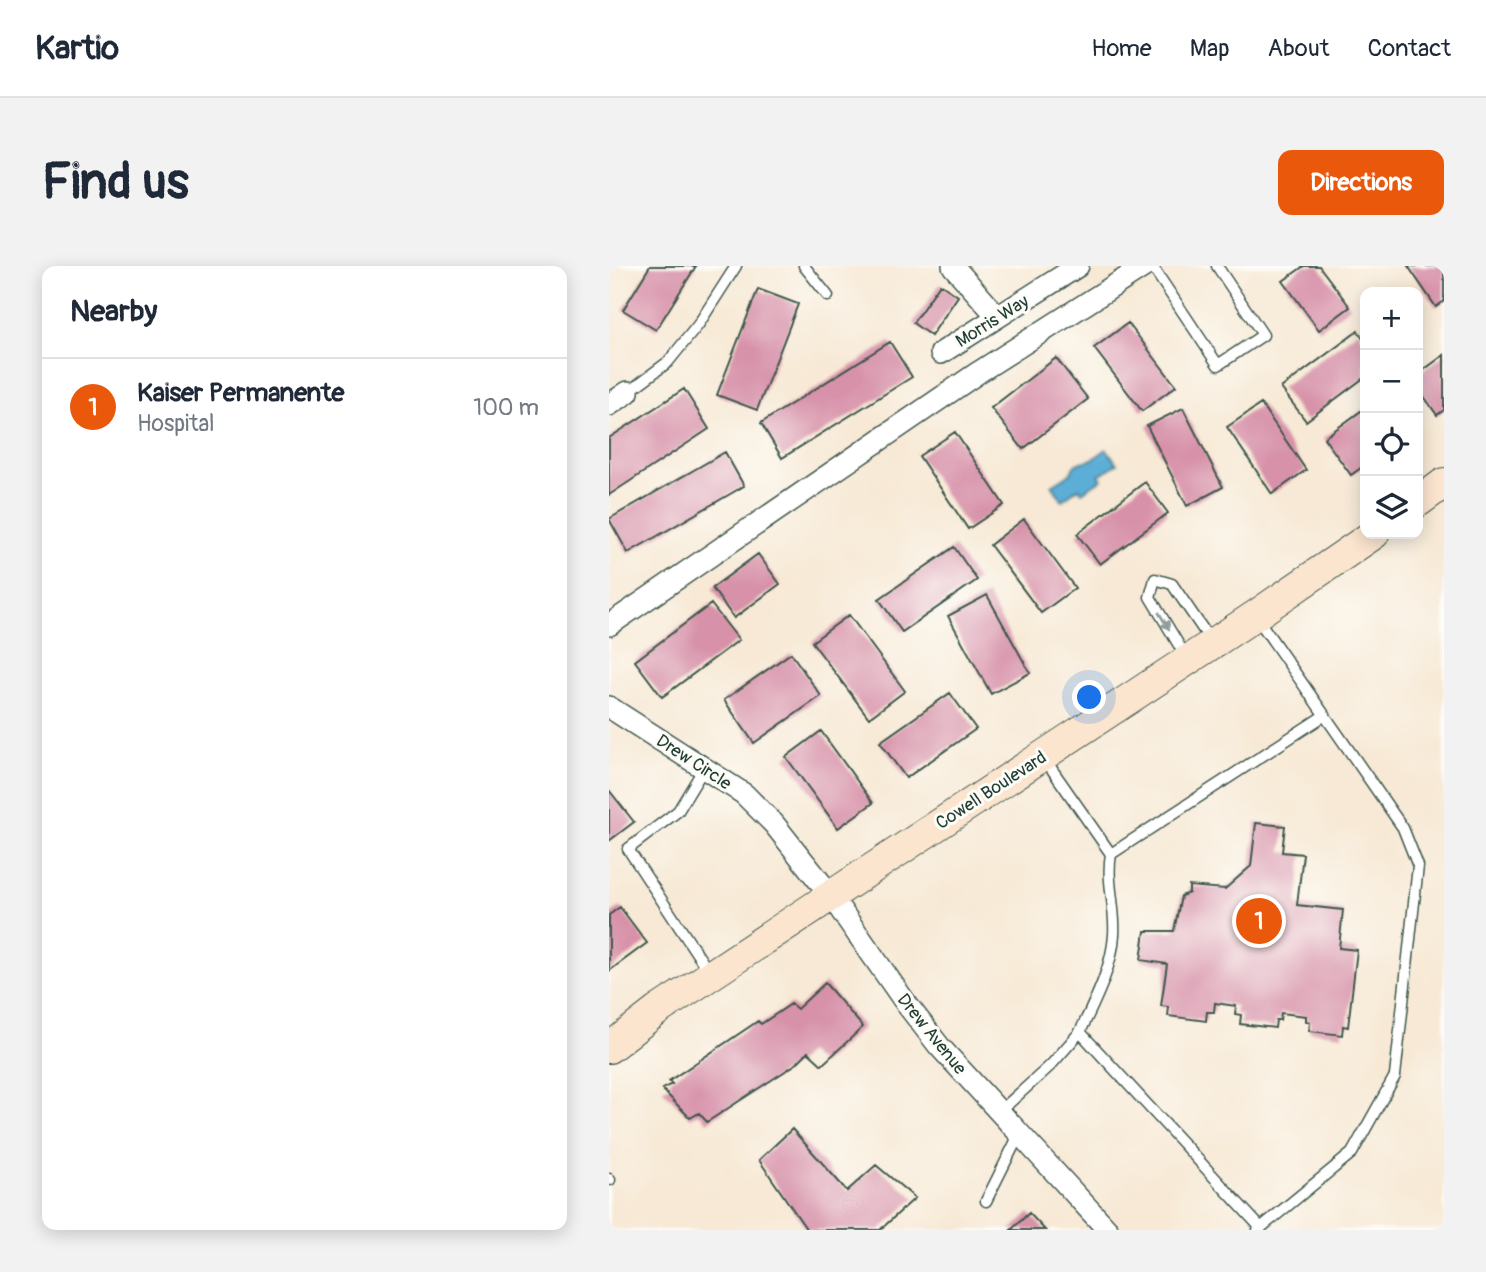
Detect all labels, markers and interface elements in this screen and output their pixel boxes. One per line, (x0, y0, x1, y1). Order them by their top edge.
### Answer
text: Kartio (35, 28, 119, 69)
text: Home (1091, 34, 1152, 63)
text: Map (1190, 34, 1230, 63)
text: About (1268, 34, 1330, 63)
text: Contact (1368, 34, 1451, 63)
button: Directions (1278, 150, 1444, 215)
text: Find us (42, 152, 189, 213)
map controls (1360, 287, 1423, 539)
button: + (1360, 287, 1423, 350)
street label: Morris Way (951, 290, 1033, 353)
text: Nearby (70, 293, 157, 330)
button: − (1360, 350, 1423, 413)
text: Kaiser Permanente (137, 377, 344, 409)
text: 1 (89, 393, 98, 422)
text: 100 m (473, 393, 539, 422)
text: Hospital (137, 409, 215, 438)
button: locate (1360, 413, 1423, 476)
button: layers (1360, 476, 1423, 539)
one-way arrow (1157, 611, 1170, 630)
your location (1072, 680, 1106, 714)
street label: Drew Circle (652, 730, 736, 795)
street label: Cowell Boulevard (932, 746, 1051, 835)
pin: 1 (1236, 895, 1282, 947)
street label: Drew Avenue (892, 989, 971, 1080)

